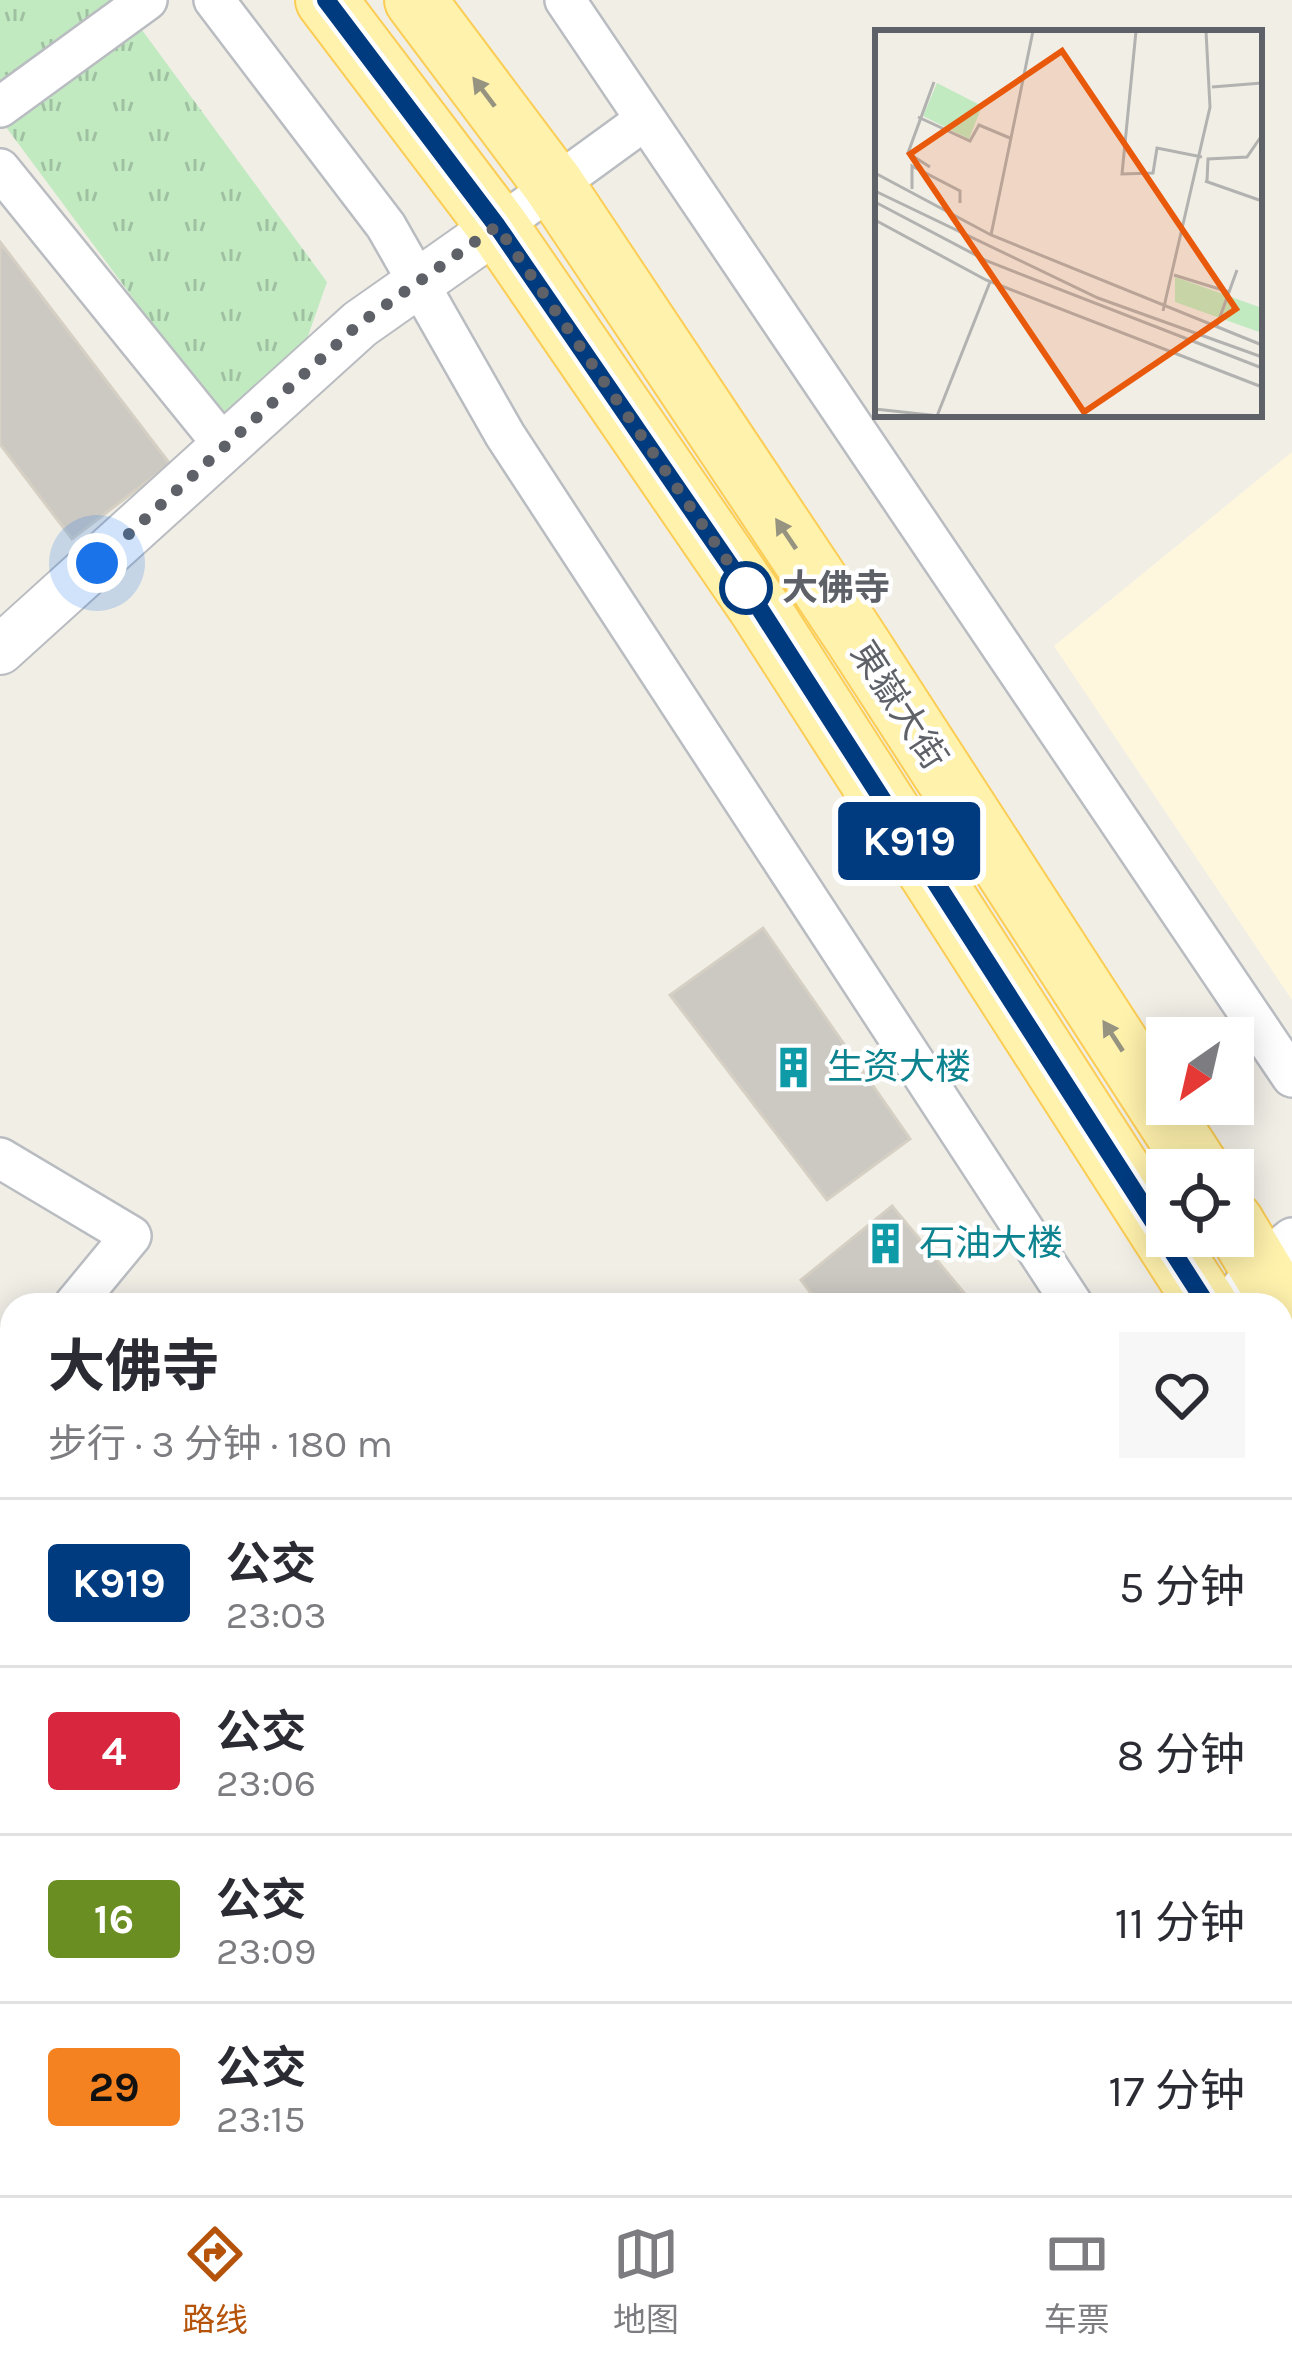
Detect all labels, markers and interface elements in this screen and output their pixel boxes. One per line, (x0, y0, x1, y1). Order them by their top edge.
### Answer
inset map (875, 30, 1262, 417)
one-way arrow (472, 76, 497, 108)
one-way arrow (775, 517, 798, 550)
your location (67, 533, 127, 593)
marker: 大佛寺 (721, 563, 771, 613)
place label: 大佛寺 (782, 567, 890, 609)
street label: 東嶽大街 (842, 633, 956, 777)
line badge: K919 (825, 802, 993, 880)
text: K919 (862, 816, 956, 866)
north arrow (1146, 1017, 1254, 1125)
map controls (1146, 1017, 1254, 1257)
one-way arrow (1103, 1020, 1125, 1053)
building icon: 生资大楼 (770, 1044, 816, 1090)
place label: 生资大楼 (827, 1046, 971, 1088)
button: locate (1146, 1149, 1254, 1257)
building icon: 石油大楼 (862, 1220, 908, 1266)
place label: 石油大楼 (919, 1222, 1063, 1264)
button: heart (1119, 1332, 1245, 1458)
text: 大佛寺 (48, 1334, 219, 1400)
text: 步行 · 3 分钟 · 180 m (48, 1421, 393, 1467)
text: 公交 (226, 1538, 316, 1590)
text: K919 (72, 1558, 166, 1608)
text: 5 分钟 (1119, 1561, 1245, 1613)
text: 23:03 (226, 1592, 326, 1638)
text: 公交 (216, 1706, 306, 1758)
text: 4 (102, 1726, 127, 1776)
text: 8 分钟 (1117, 1729, 1245, 1781)
text: 23:06 (216, 1760, 316, 1806)
text: 公交 (216, 1874, 306, 1926)
text: 16 (94, 1894, 134, 1944)
text: 11 分钟 (1115, 1897, 1245, 1949)
text: 23:09 (216, 1928, 316, 1974)
text: 公交 (216, 2042, 306, 2094)
text: 29 (88, 2062, 140, 2112)
text: 17 分钟 (1108, 2065, 1245, 2117)
text: 23:15 (216, 2096, 306, 2142)
tab: 路线 (182, 2221, 248, 2341)
tab: 地图 (613, 2221, 679, 2341)
tab: 车票 (1044, 2221, 1110, 2341)

